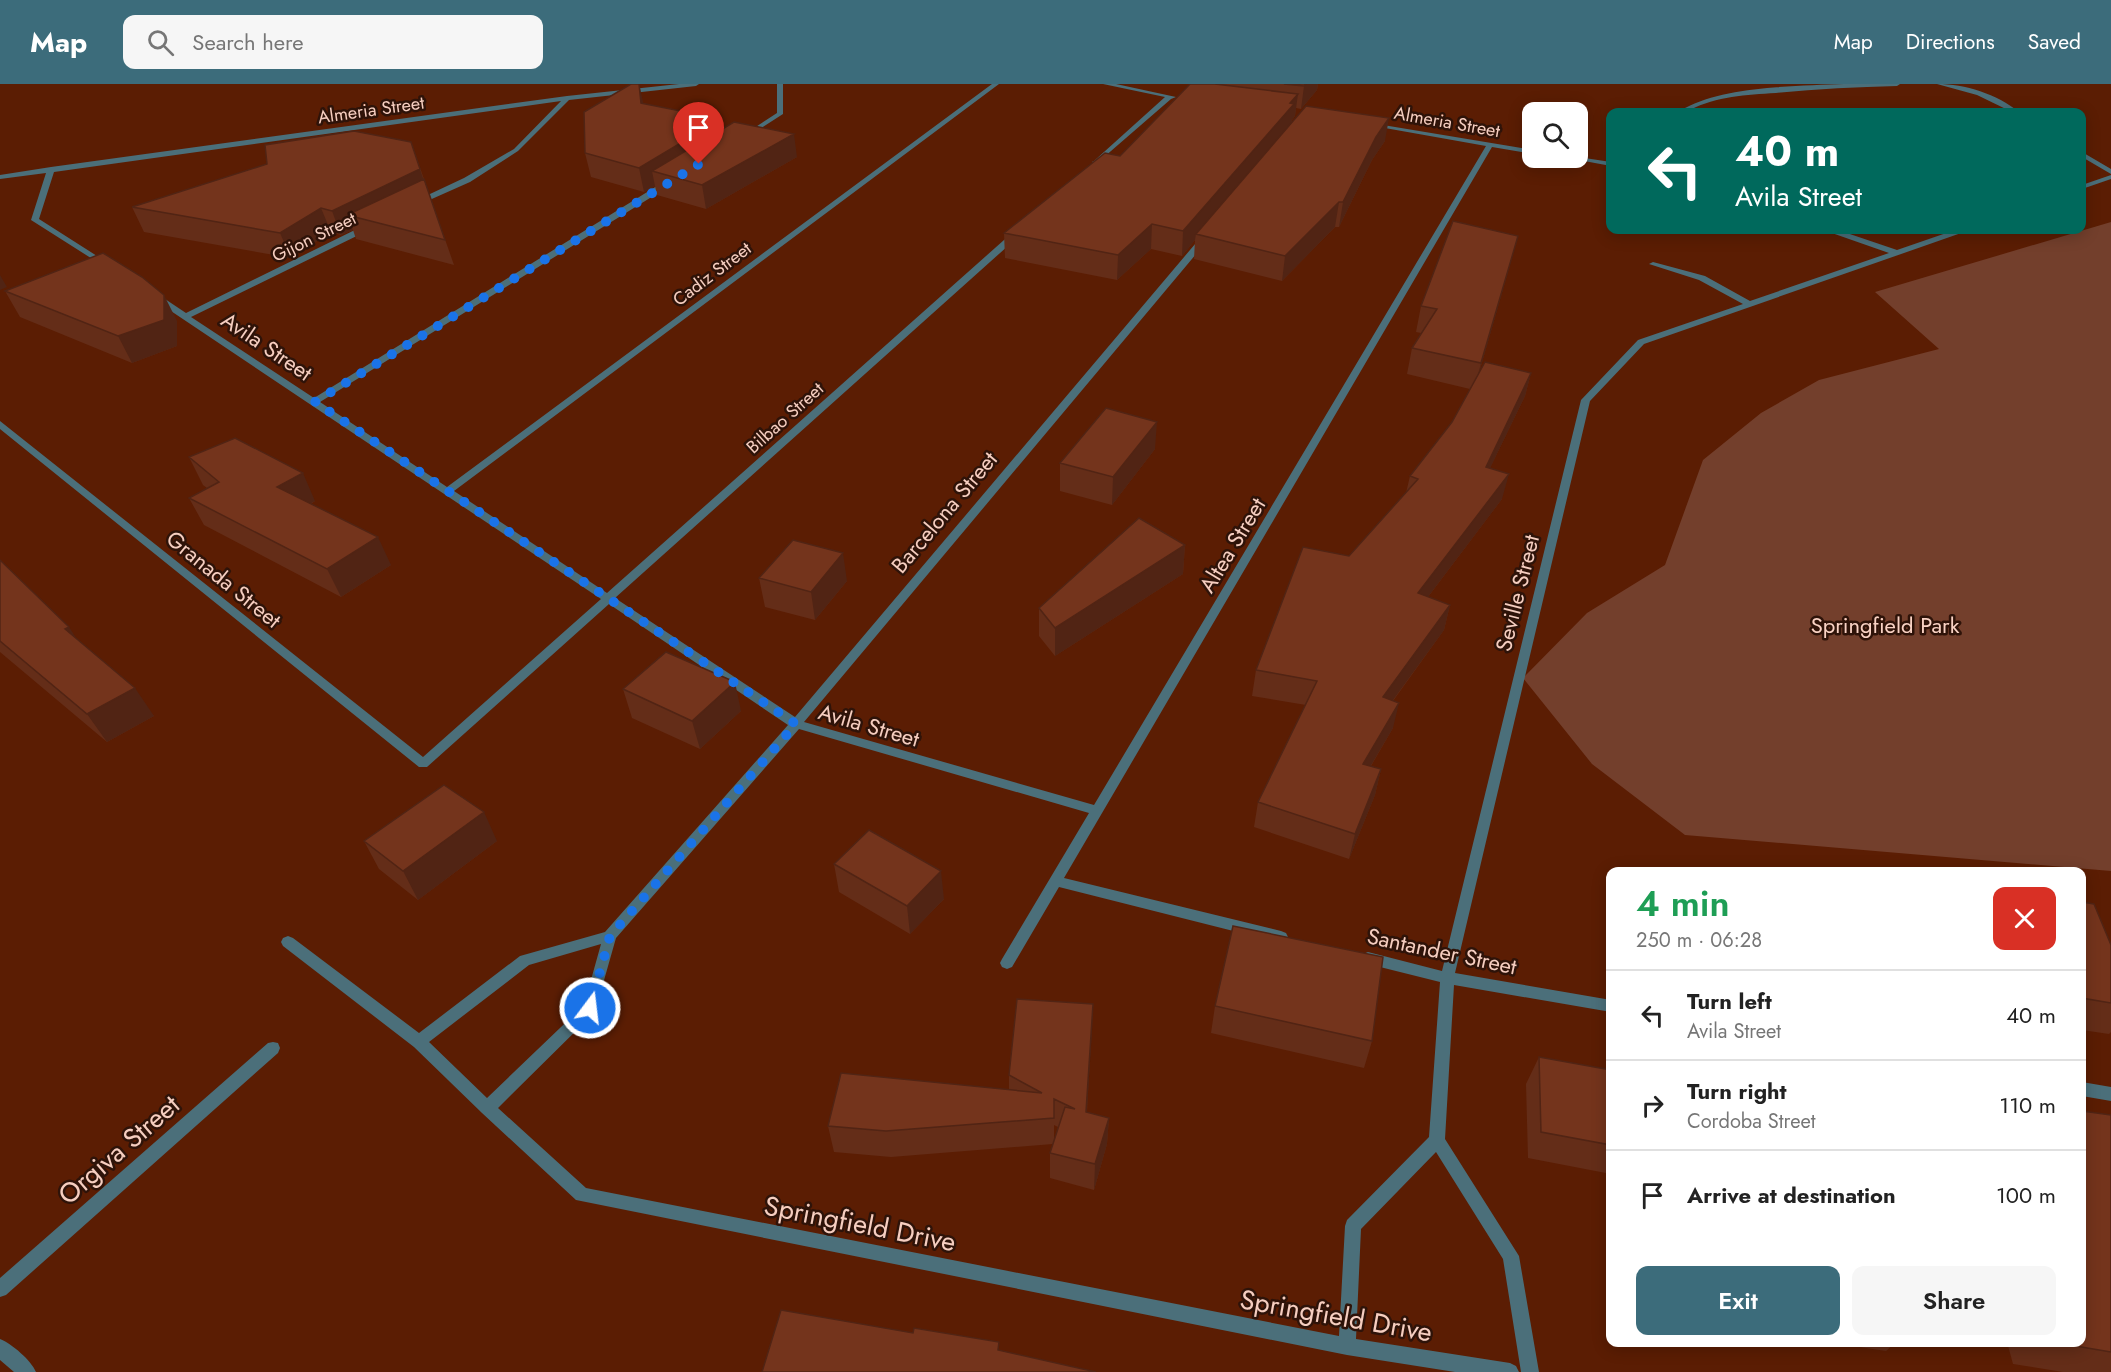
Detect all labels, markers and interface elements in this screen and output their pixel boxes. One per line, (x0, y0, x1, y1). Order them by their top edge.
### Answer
search box (123, 15, 543, 69)
text: Map (30, 22, 87, 63)
icon: search (144, 26, 177, 59)
text: Search here (192, 26, 304, 58)
text: Map (1834, 27, 1873, 57)
text: Directions (1906, 27, 1995, 57)
text: Saved (2028, 27, 2081, 57)
street label: Almeria Street (316, 90, 427, 130)
street label: Almeria Street (1392, 100, 1503, 144)
pin (673, 102, 724, 164)
map controls (1522, 102, 1588, 168)
button: search (1522, 102, 1588, 168)
icon: arrive (682, 111, 715, 144)
text: 40 m (1735, 121, 1839, 182)
icon: left (1636, 132, 1714, 210)
text: Avila Street (1735, 177, 1862, 216)
street label: Gijon Street (268, 205, 361, 269)
street label: Cadiz Street (667, 235, 757, 312)
street label: Avila Street (215, 304, 319, 389)
street label: Bilbao Street (741, 376, 830, 460)
street label: Barcelona Street (883, 444, 1005, 580)
street label: Altea Street (1191, 491, 1273, 599)
street label: Granada Street (160, 523, 289, 636)
street label: Seville Street (1487, 531, 1547, 655)
park label: Springfield Park (1811, 609, 1960, 641)
street label: Avila Street (815, 695, 924, 755)
text: 4 min (1636, 877, 1730, 929)
button: close (1993, 887, 2056, 950)
street label: Santander Street (1364, 920, 1520, 983)
text: 250 m · 06:28 (1636, 926, 1762, 955)
position arrow (558, 976, 622, 1040)
text: Turn left (1687, 985, 1772, 1017)
icon: left (1636, 999, 1669, 1032)
text: 40 m (2006, 999, 2056, 1031)
text: Avila Street (1687, 1017, 1781, 1046)
text: Turn right (1687, 1075, 1787, 1107)
street label: Orgiva Street (49, 1085, 188, 1214)
icon: right (1636, 1089, 1669, 1122)
text: 110 m (1999, 1089, 2056, 1121)
text: Cordoba Street (1687, 1107, 1816, 1136)
icon: arrive (1636, 1179, 1669, 1212)
text: Arrive at destination (1687, 1179, 1896, 1211)
text: 100 m (1996, 1179, 2056, 1211)
street label: Springfield Drive (761, 1186, 959, 1261)
button: Exit (1636, 1266, 1840, 1335)
button: Share (1852, 1266, 2056, 1335)
street label: Springfield Drive (1237, 1279, 1435, 1352)

